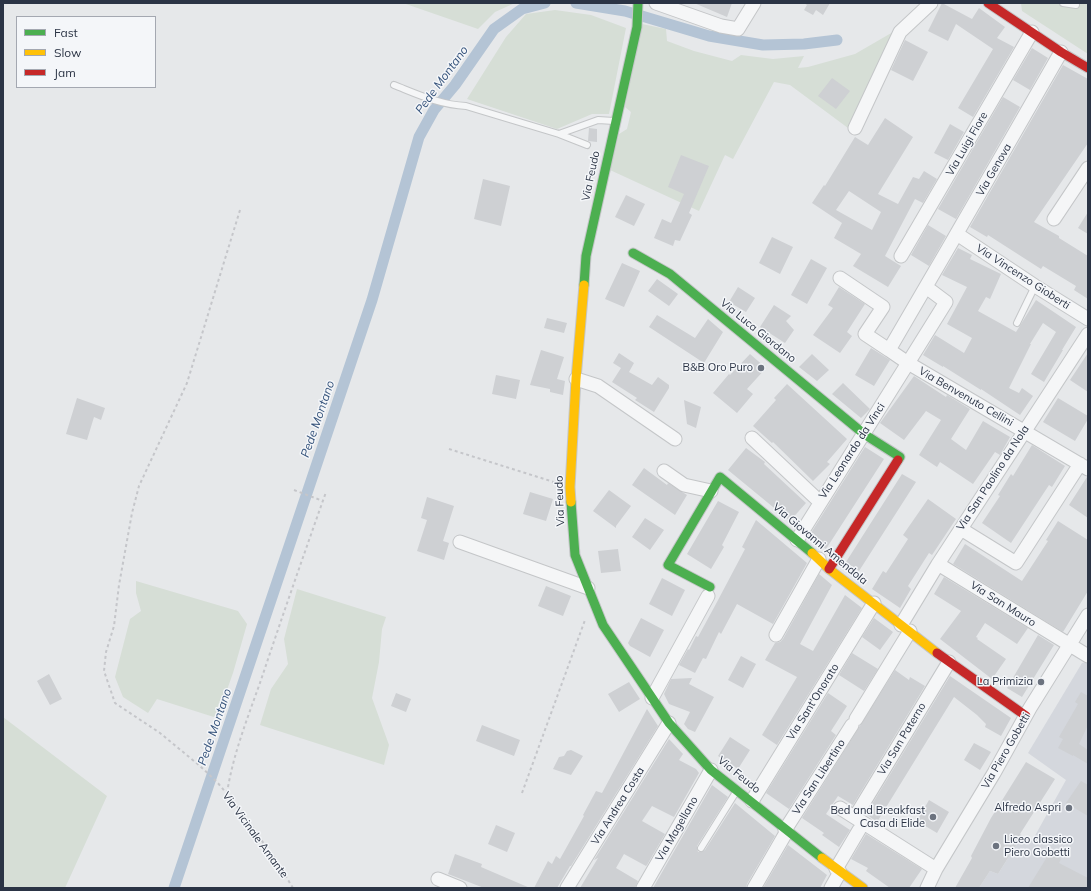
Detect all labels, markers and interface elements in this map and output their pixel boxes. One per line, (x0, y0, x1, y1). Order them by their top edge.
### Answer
legend (16, 16, 156, 88)
text: Fast (54, 25, 78, 40)
water label: Pede Montano (413, 43, 471, 117)
text: Slow (54, 45, 82, 60)
text: Jam (54, 65, 76, 80)
street label: Via Luigi Fiore (943, 110, 991, 178)
street label: Via Genova (974, 141, 1014, 199)
street label: Via Feudo (579, 150, 603, 202)
street label: Via Vincenzo Gioberti (974, 242, 1072, 312)
street label: Via Luca Giordano (717, 296, 799, 366)
place label: B&B Oro Puro (683, 361, 753, 375)
marker: B&B Oro Puro (756, 363, 766, 373)
street label: Via Benvenuto Cellini (916, 364, 1016, 430)
water label: Pede Montano (298, 379, 338, 459)
street label: Via Leonardo da Vinci (816, 401, 888, 501)
street label: Via San Paolino da Nola (954, 423, 1032, 533)
street label: Via Feudo (553, 475, 567, 527)
street label: Via Giovanni Amendola (770, 501, 870, 587)
street label: Via San Mauro (968, 578, 1038, 630)
street label: Via Sant'Onorato (784, 661, 842, 743)
place label: La Primizia (977, 675, 1033, 689)
marker: La Primizia (1036, 677, 1046, 687)
water label: Pede Montano (195, 687, 235, 767)
street label: Via San Paterno (875, 700, 929, 778)
street label: Via Piero Gobetti (979, 711, 1033, 791)
street label: Via San Libertino (790, 737, 848, 817)
street label: Via Feudo (715, 754, 763, 796)
street label: Via Andrea Costa (589, 765, 647, 847)
street label: Via Vicinale Amante (219, 789, 291, 881)
street label: Via Magellano (653, 794, 701, 864)
place label: Alfredo Aspri (994, 801, 1061, 815)
marker: Alfredo Aspri (1064, 803, 1074, 813)
place label: Bed and Breakfast Casa di Elide (830, 804, 925, 830)
marker: Bed and Breakfast Casa di Elide (928, 812, 938, 822)
place label: Liceo classico Piero Gobetti (1004, 833, 1073, 859)
marker: Liceo classico Piero Gobetti (991, 841, 1001, 851)

